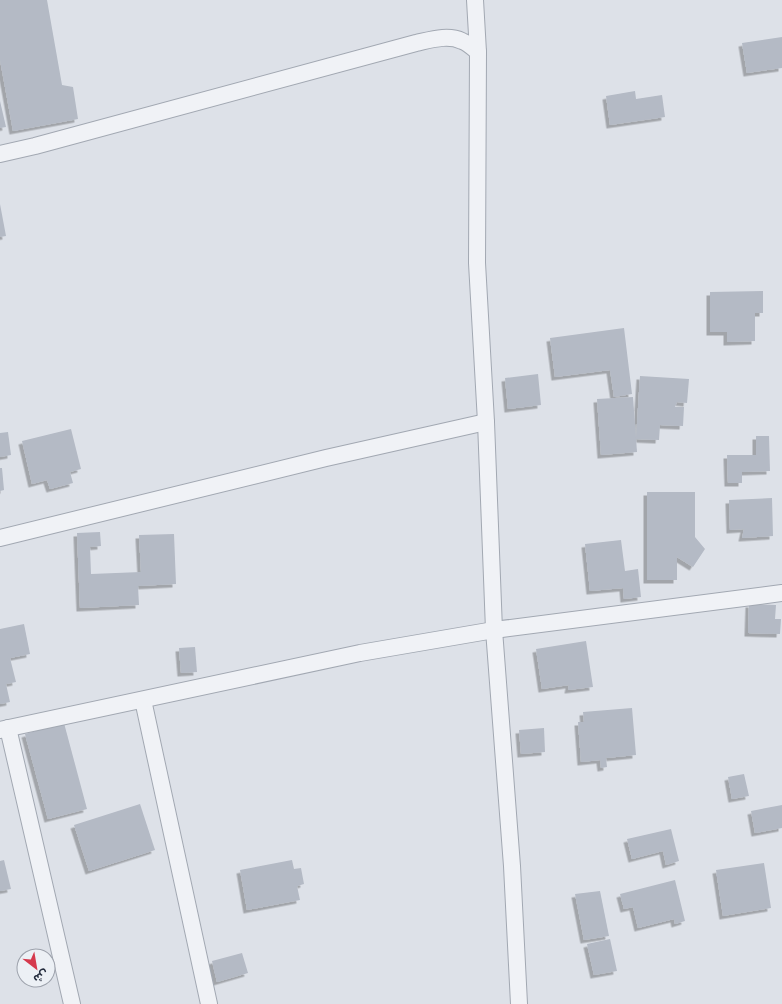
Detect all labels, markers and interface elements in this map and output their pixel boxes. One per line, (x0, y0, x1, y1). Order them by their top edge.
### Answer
north arrow (16, 948, 56, 988)
text: ش (31, 966, 52, 987)

